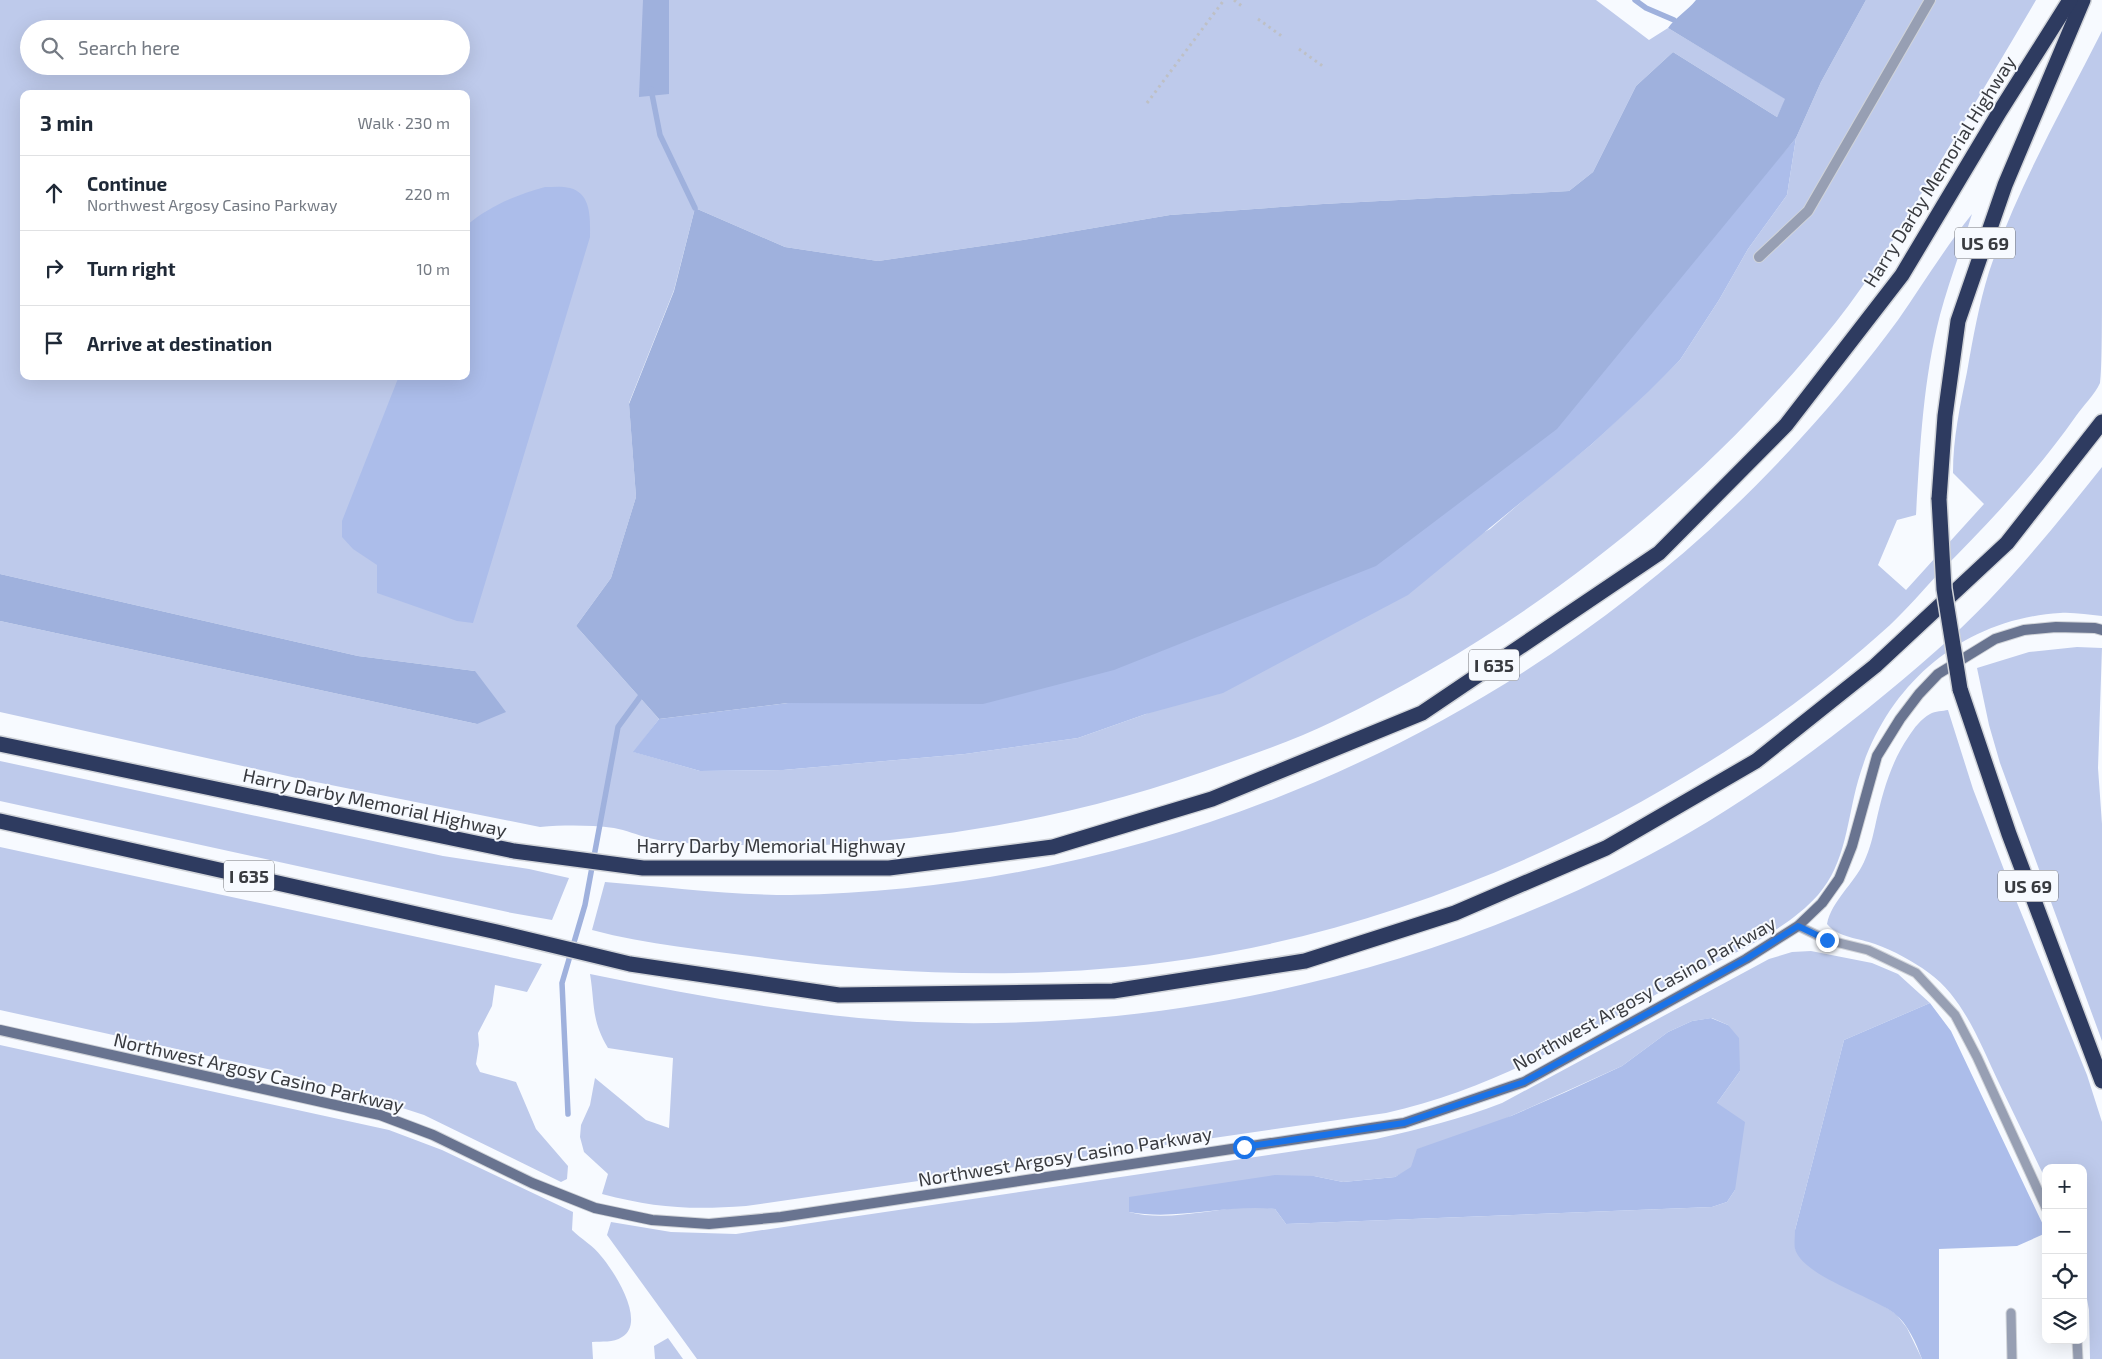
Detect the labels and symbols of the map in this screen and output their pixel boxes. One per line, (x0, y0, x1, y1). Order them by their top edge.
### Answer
street label: Harry Darby Memorial Highway (1858, 51, 2020, 291)
road number: US 69 (1955, 228, 2015, 258)
road number: I 635 (1469, 650, 1519, 680)
street label: Harry Darby Memorial Highway (241, 763, 509, 841)
street label: Harry Darby Memorial Highway (636, 834, 906, 857)
road number: I 635 (224, 860, 274, 891)
road number: US 69 (1998, 870, 2058, 901)
street label: Northwest Argosy Casino Parkway (1508, 911, 1780, 1075)
route end (1816, 929, 1839, 952)
street label: Northwest Argosy Casino Parkway (112, 1027, 406, 1117)
street label: Northwest Argosy Casino Parkway (916, 1121, 1214, 1191)
route start (1233, 1136, 1256, 1159)

